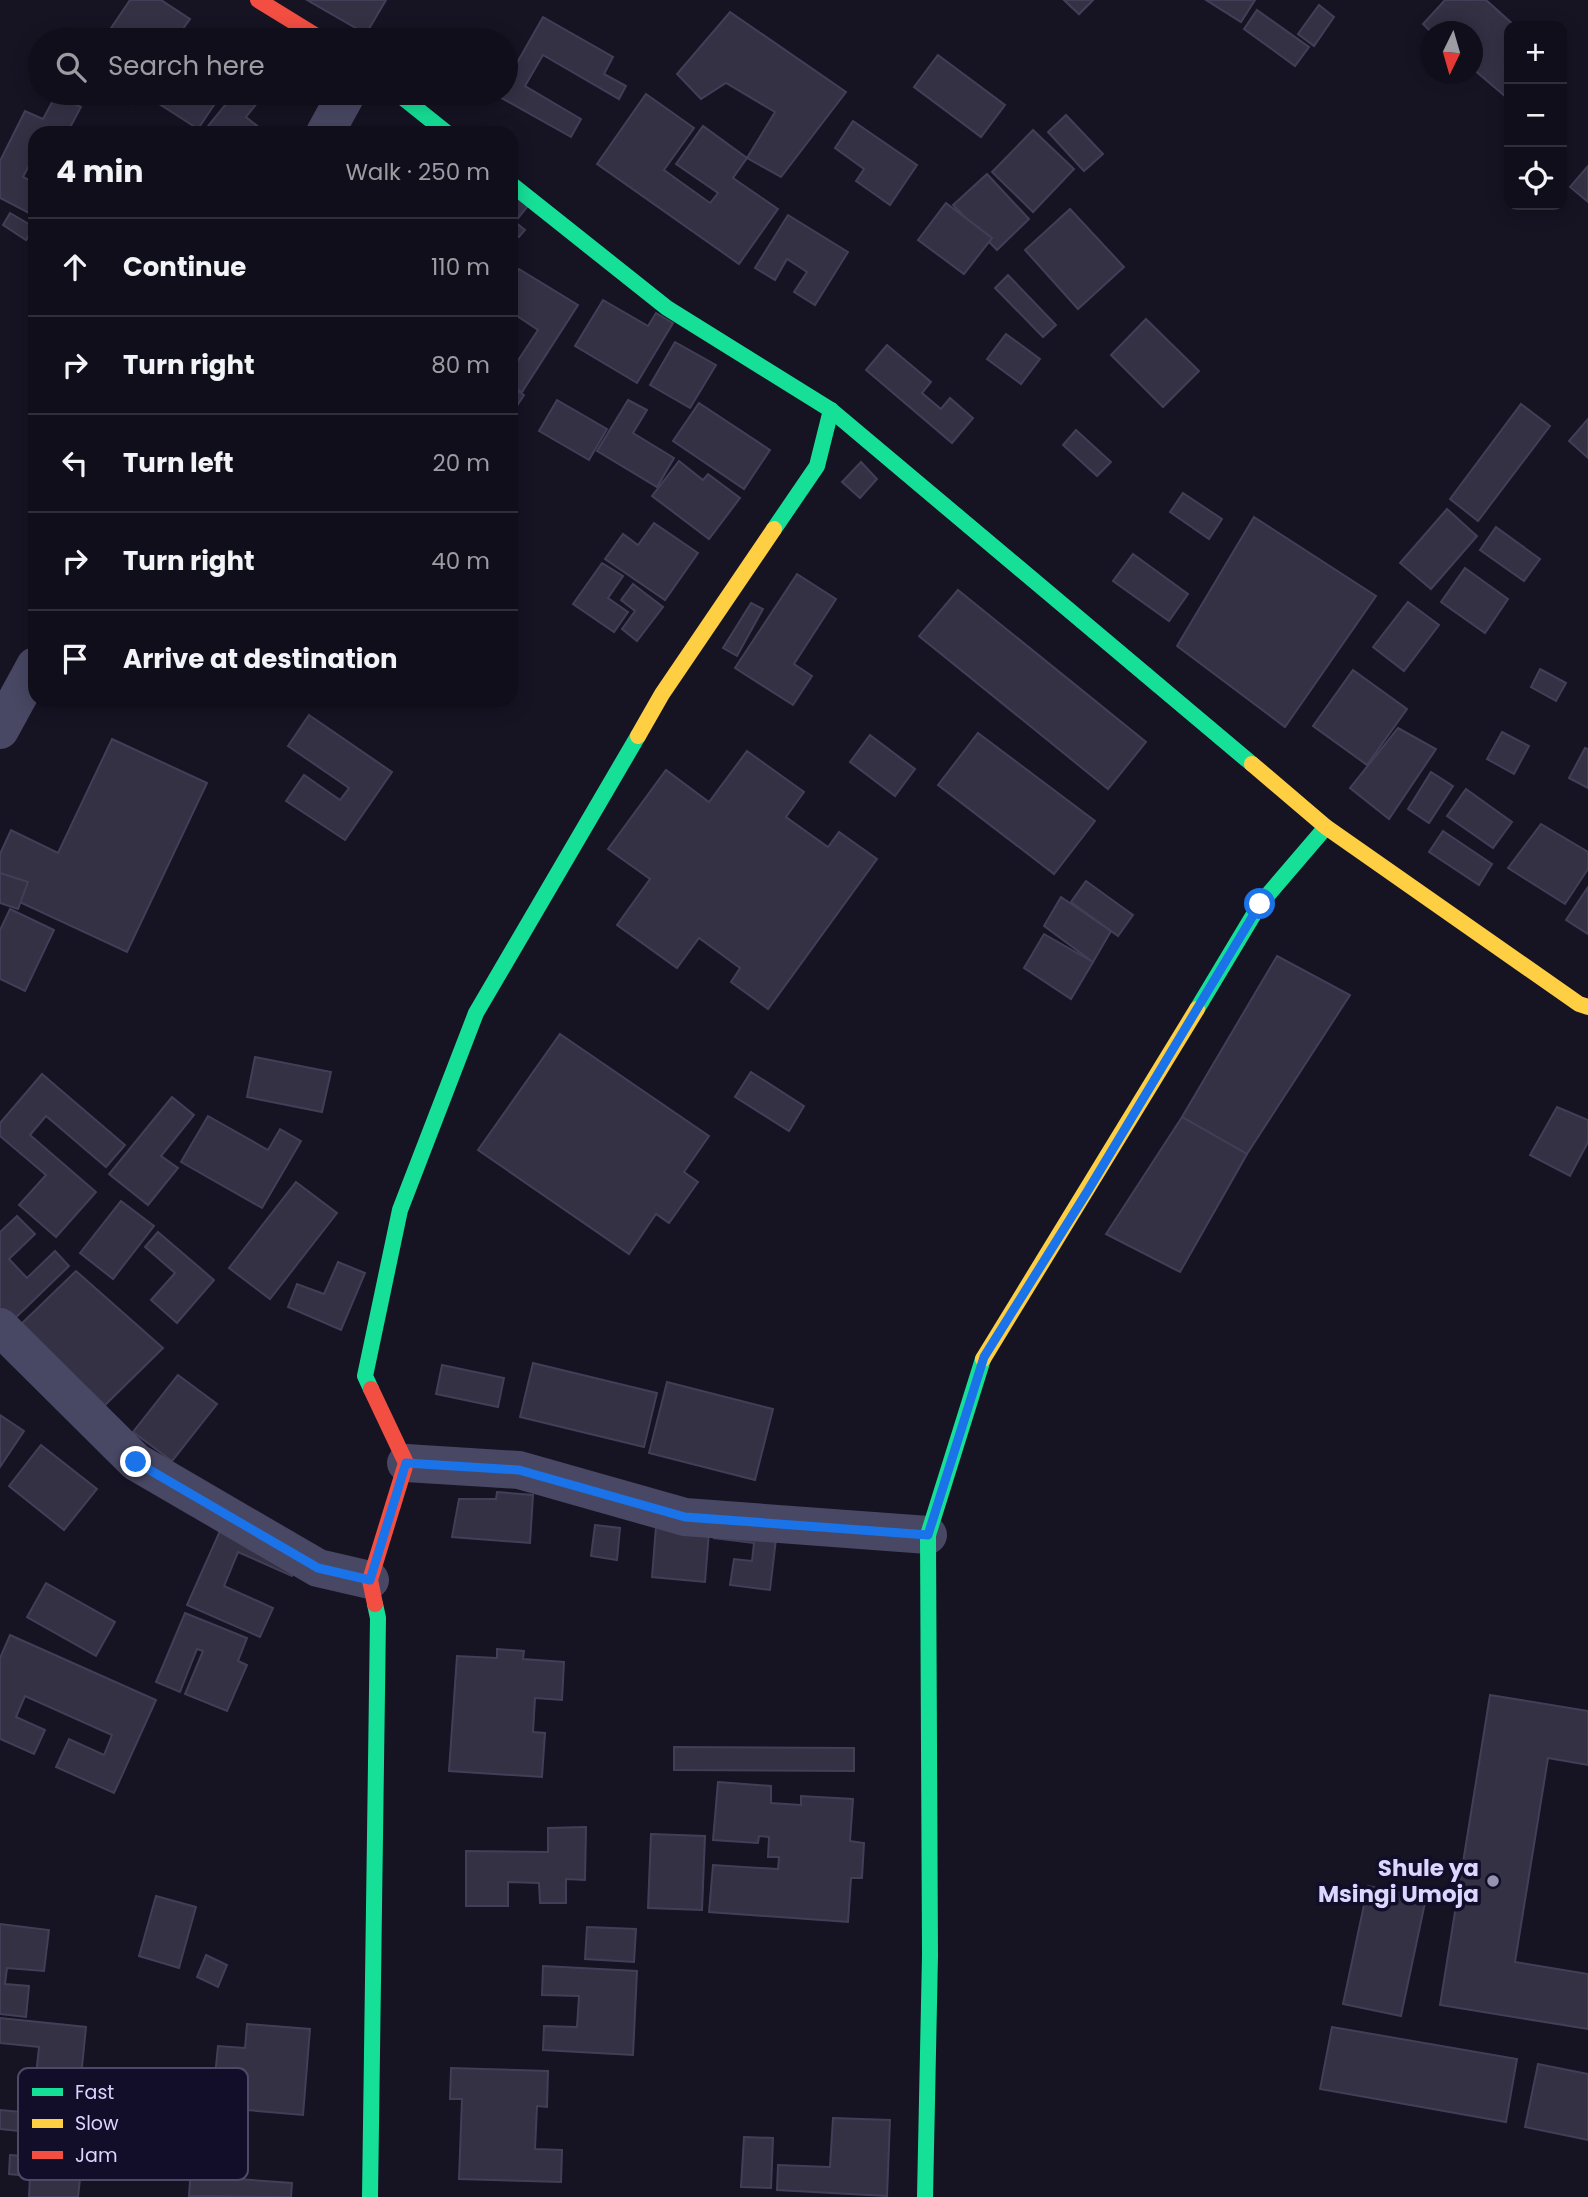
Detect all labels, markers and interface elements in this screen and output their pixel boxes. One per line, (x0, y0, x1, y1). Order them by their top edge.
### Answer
north arrow (1420, 21, 1483, 84)
map controls (1504, 21, 1567, 210)
button: + (1504, 21, 1567, 84)
search box (28, 28, 518, 105)
icon: search (52, 48, 90, 86)
text: Search here (108, 48, 265, 84)
button: − (1504, 84, 1567, 147)
button: locate (1504, 147, 1567, 210)
text: 4 min (56, 150, 144, 193)
text: Walk · 250 m (345, 156, 490, 188)
icon: ahead (56, 248, 94, 286)
text: Continue (123, 249, 246, 285)
text: 110 m (431, 251, 490, 283)
icon: right (56, 346, 94, 384)
text: Turn right (123, 347, 255, 383)
text: 80 m (431, 349, 490, 381)
icon: left (56, 444, 94, 482)
text: Turn left (123, 445, 234, 481)
text: 20 m (432, 447, 490, 479)
icon: right (56, 542, 94, 580)
text: Turn right (123, 543, 255, 579)
text: 40 m (431, 545, 490, 577)
icon: arrive (56, 640, 94, 678)
text: Arrive at destination (123, 641, 398, 677)
route start (1244, 888, 1275, 919)
route end (120, 1446, 151, 1477)
place label: Shule ya Msingi Umoja (1318, 1852, 1479, 1910)
marker: Shule ya Msingi Umoja (1485, 1873, 1501, 1889)
legend (18, 2068, 248, 2180)
text: Fast (75, 2079, 114, 2106)
text: Slow (75, 2110, 119, 2137)
text: Jam (75, 2142, 117, 2169)

